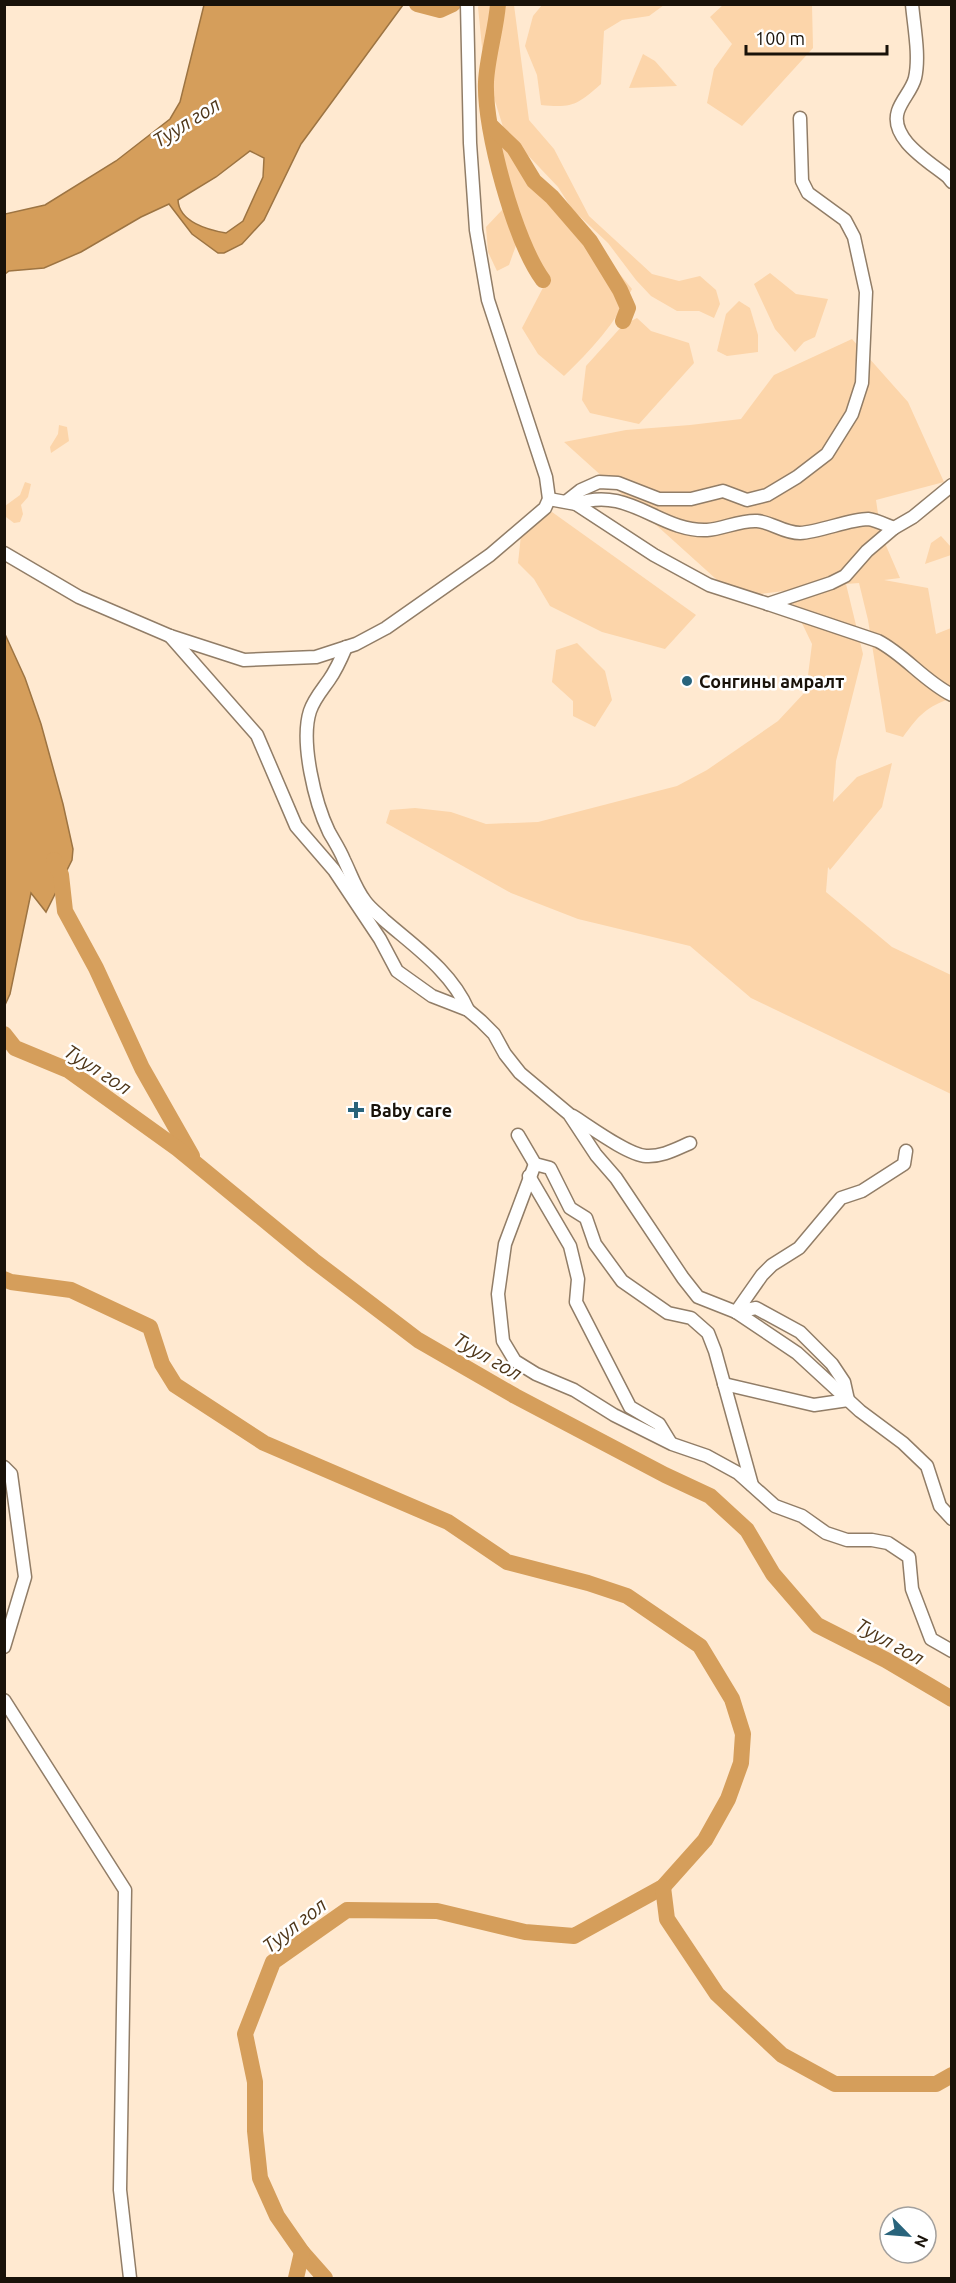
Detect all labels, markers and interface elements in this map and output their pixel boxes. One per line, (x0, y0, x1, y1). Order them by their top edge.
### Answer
scale bar (746, 18, 887, 56)
text: 100 m (755, 28, 805, 48)
water label: Туул гол (148, 92, 224, 152)
place label: Сонгины амралт (699, 671, 844, 691)
marker: Сонгины амралт (680, 674, 694, 688)
water label: Туул гол (60, 1039, 136, 1099)
place label: Baby care (370, 1100, 452, 1120)
marker: Baby care (347, 1101, 365, 1119)
water label: Туул гол (450, 1327, 526, 1385)
water label: Туул гол (852, 1613, 928, 1669)
water label: Туул гол (257, 1893, 331, 1957)
north arrow (878, 2205, 938, 2265)
text: N (911, 2232, 932, 2251)

